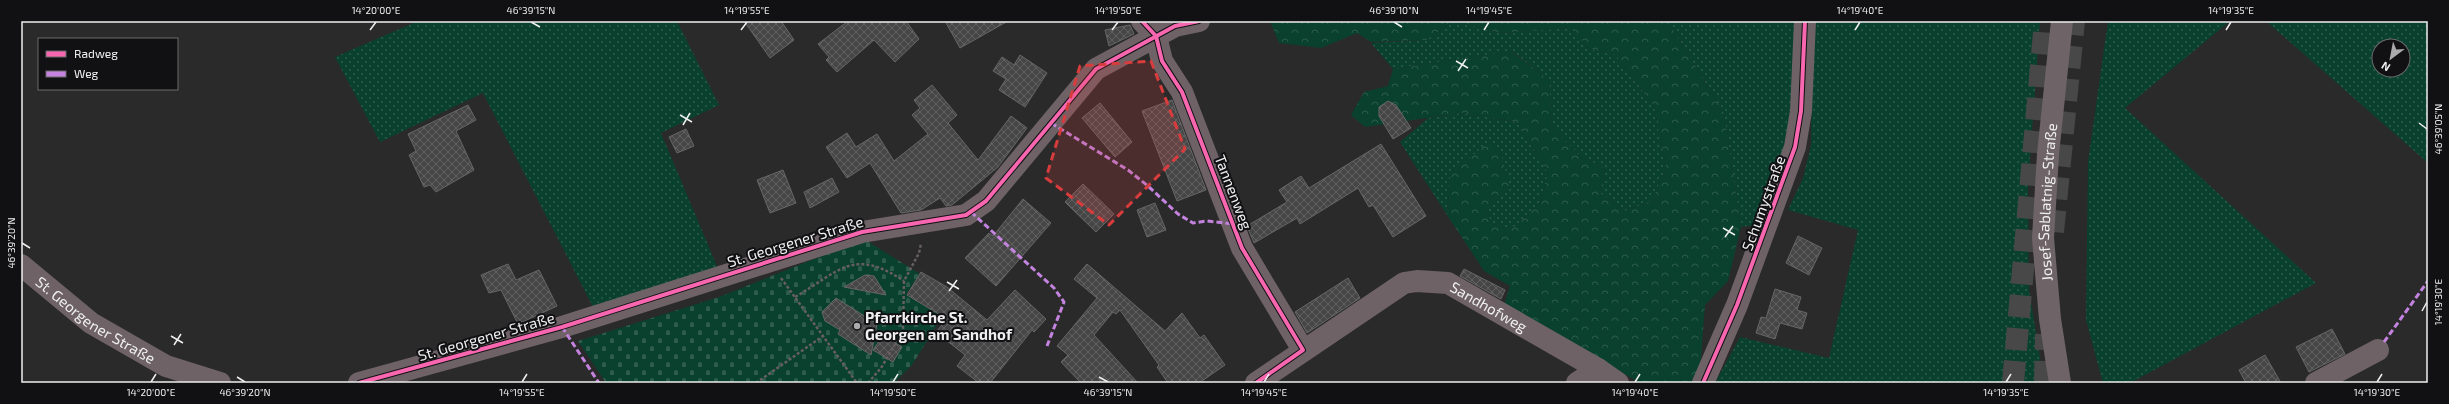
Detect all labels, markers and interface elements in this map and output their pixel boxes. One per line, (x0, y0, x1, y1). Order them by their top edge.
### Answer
text: 14°20'00"E (352, 4, 401, 16)
text: 46°39'15"N (507, 4, 555, 16)
text: 14°19'55"E (724, 4, 770, 16)
text: 14°19'50"E (1095, 4, 1141, 16)
text: 46°39'10"N (1369, 4, 1419, 16)
text: 14°19'45"E (1466, 4, 1512, 16)
text: 14°19'40"E (1837, 4, 1884, 16)
text: 14°19'35"E (2208, 4, 2254, 16)
legend (38, 38, 178, 90)
north arrow (2371, 38, 2411, 78)
text: Radweg (74, 46, 118, 60)
text: N (2379, 59, 2392, 75)
text: Weg (74, 66, 99, 80)
text: 46°39'05"N (2432, 104, 2444, 154)
street label: Josef-Sablatnig-Straße (2034, 122, 2060, 282)
street label: Tannenweg (1212, 152, 1257, 232)
street label: Schumystraße (1737, 153, 1789, 253)
street label: St. Georgener Straße (725, 212, 865, 270)
text: 46°39'20"N (5, 217, 17, 269)
street label: St. Georgener Straße (32, 272, 159, 367)
street label: Sandhofweg (1447, 277, 1531, 336)
text: 14°19'30"E (2432, 278, 2444, 325)
street label: St. Georgener Straße (416, 308, 556, 364)
place label: Pfarrkirche St. Georgen am Sandhof (865, 308, 1013, 343)
marker: Pfarrkirche St. Georgen am Sandhof (852, 321, 862, 331)
text: 14°20'00"E (127, 386, 176, 398)
text: 46°39'20"N (219, 386, 271, 398)
text: 14°19'55"E (499, 386, 545, 398)
text: 14°19'50"E (870, 386, 916, 398)
text: 46°39'15"N (1084, 386, 1132, 398)
text: 14°19'45"E (1241, 386, 1287, 398)
text: 14°19'40"E (1612, 386, 1659, 398)
text: 14°19'35"E (1983, 386, 2029, 398)
text: 14°19'30"E (2354, 386, 2401, 398)

